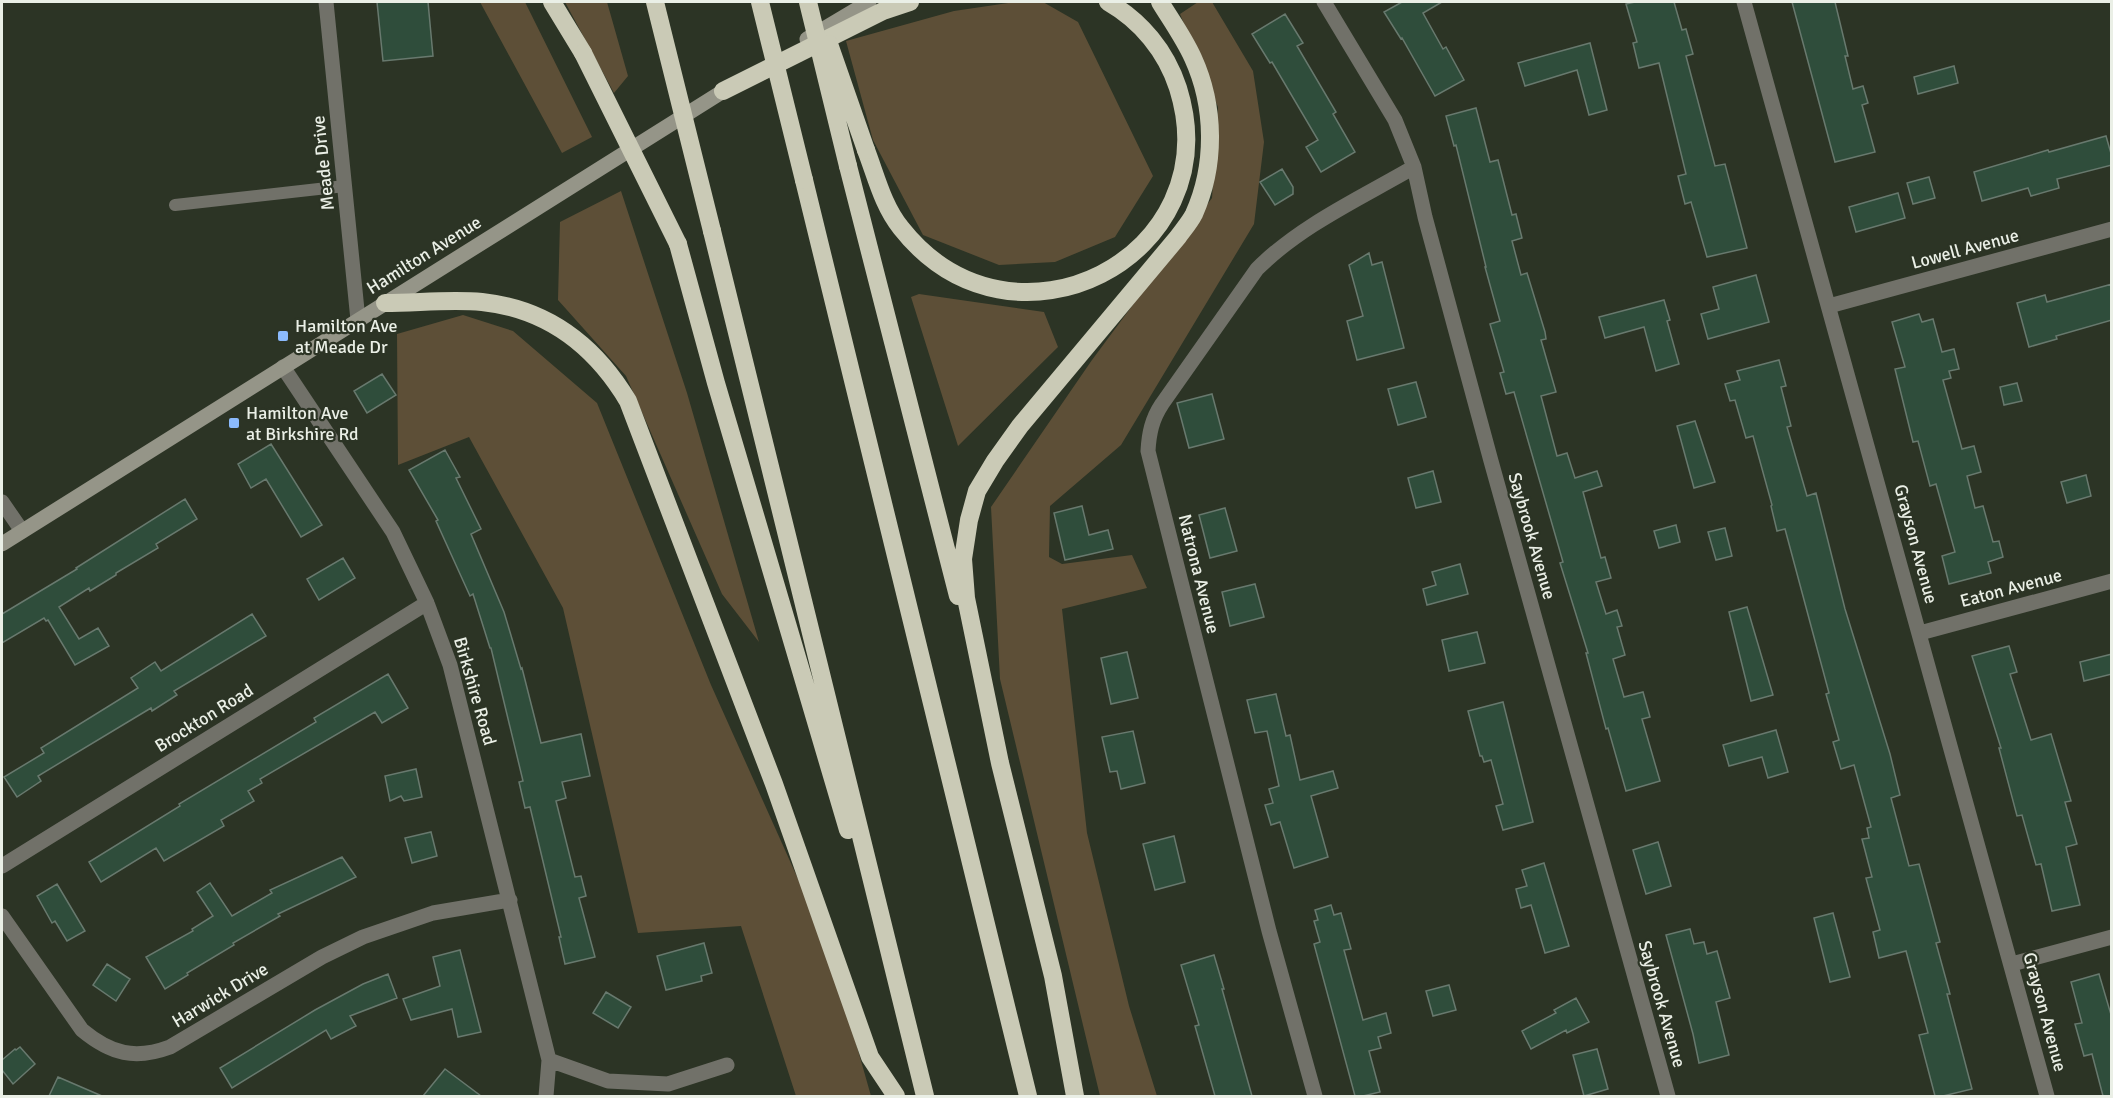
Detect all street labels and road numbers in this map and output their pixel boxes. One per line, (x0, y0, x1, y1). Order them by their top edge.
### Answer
street label: Meade Drive (307, 114, 339, 212)
street label: Hamilton Avenue (363, 211, 485, 299)
street label: Lowell Avenue (1909, 224, 2021, 274)
street label: Saybrook Avenue (1503, 470, 1561, 602)
street label: Grayson Avenue (1889, 482, 1943, 606)
street label: Natrona Avenue (1174, 512, 1224, 636)
street label: Eaton Avenue (1958, 564, 2064, 612)
street label: Birkshire Road (449, 634, 501, 748)
street label: Brockton Road (151, 679, 257, 757)
street label: Saybrook Avenue (1633, 938, 1691, 1070)
street label: Grayson Avenue (2018, 950, 2072, 1074)
street label: Harwick Drive (168, 958, 272, 1032)

